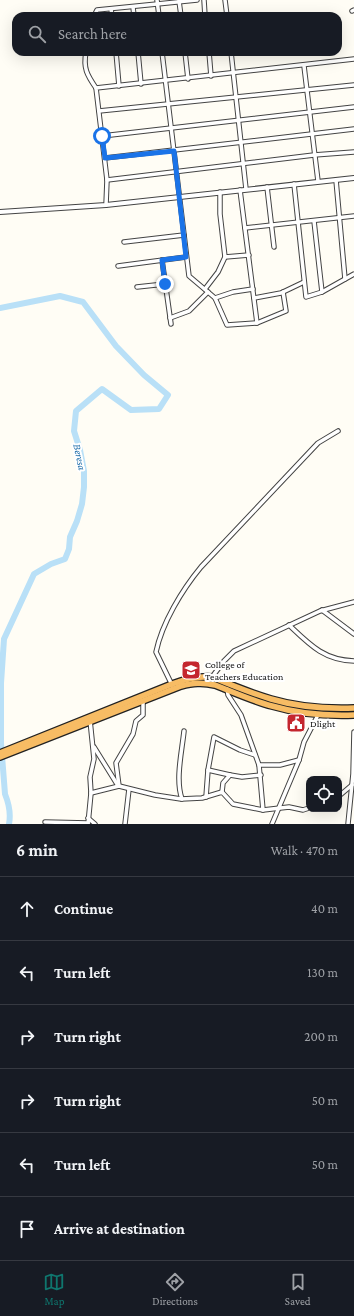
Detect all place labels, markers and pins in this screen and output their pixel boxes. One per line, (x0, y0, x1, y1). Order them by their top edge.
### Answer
school or university icon: College of Teachers Education (180, 659, 202, 681)
place label: College of Teachers Education (205, 659, 284, 682)
public building icon: Dlight (285, 712, 307, 734)
place label: Dlight (310, 718, 336, 729)

